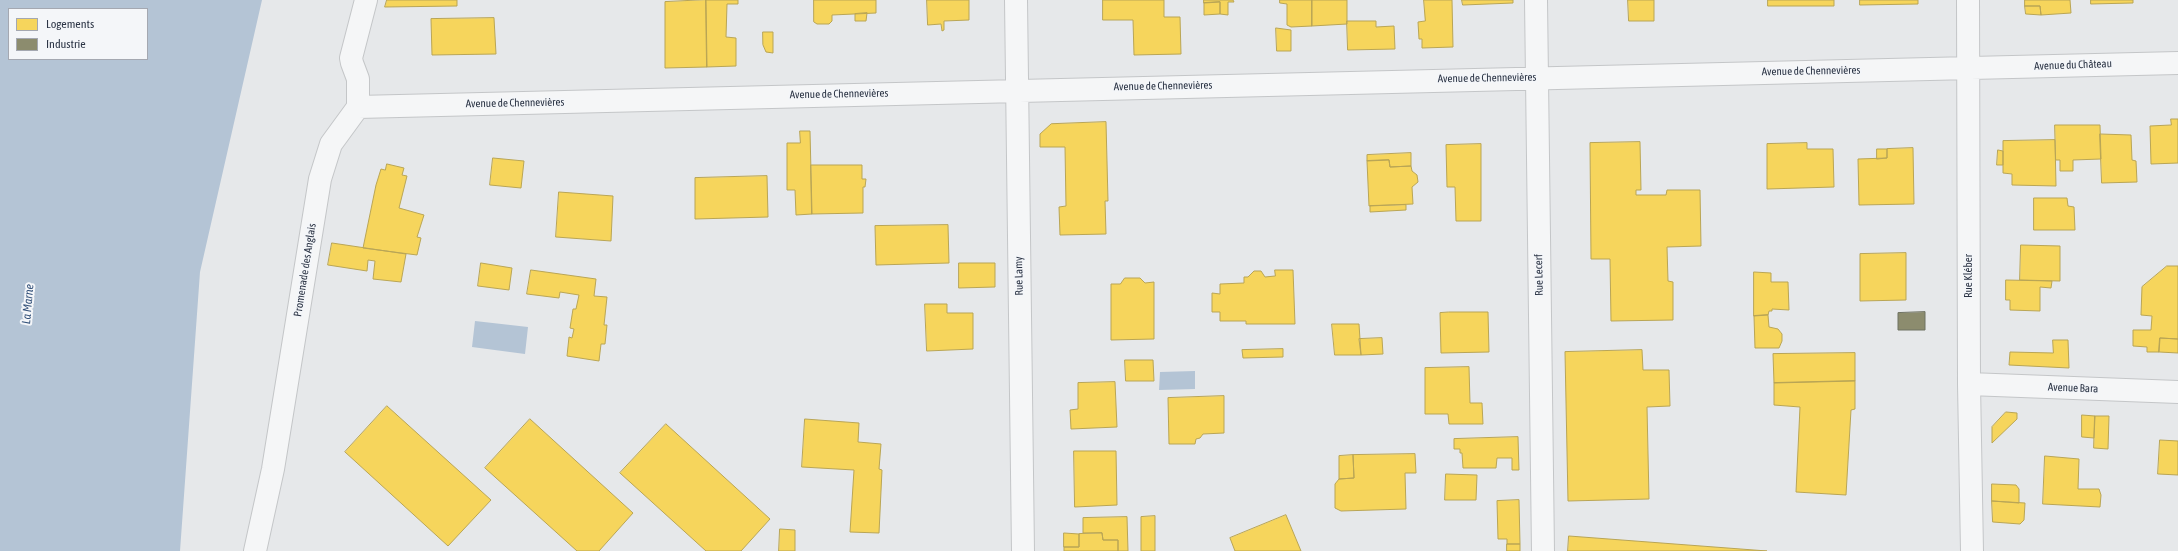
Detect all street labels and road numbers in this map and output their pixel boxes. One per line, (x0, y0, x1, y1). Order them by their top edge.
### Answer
street label: Avenue du Château (2034, 57, 2112, 73)
street label: Avenue de Chennevières (1762, 64, 1860, 78)
street label: Avenue de Chennevières (1438, 71, 1536, 85)
street label: Avenue de Chennevières (1114, 79, 1212, 93)
street label: Avenue de Chennevières (790, 87, 888, 101)
street label: Avenue de Chennevières (466, 96, 564, 110)
street label: Promenade des Anglais (291, 222, 319, 318)
street label: Rue Lecerf (1532, 254, 1546, 296)
street label: Rue Kléber (1962, 254, 1976, 298)
street label: Rue Lamy (1012, 256, 1026, 296)
street label: Avenue Bara (2048, 381, 2098, 395)

